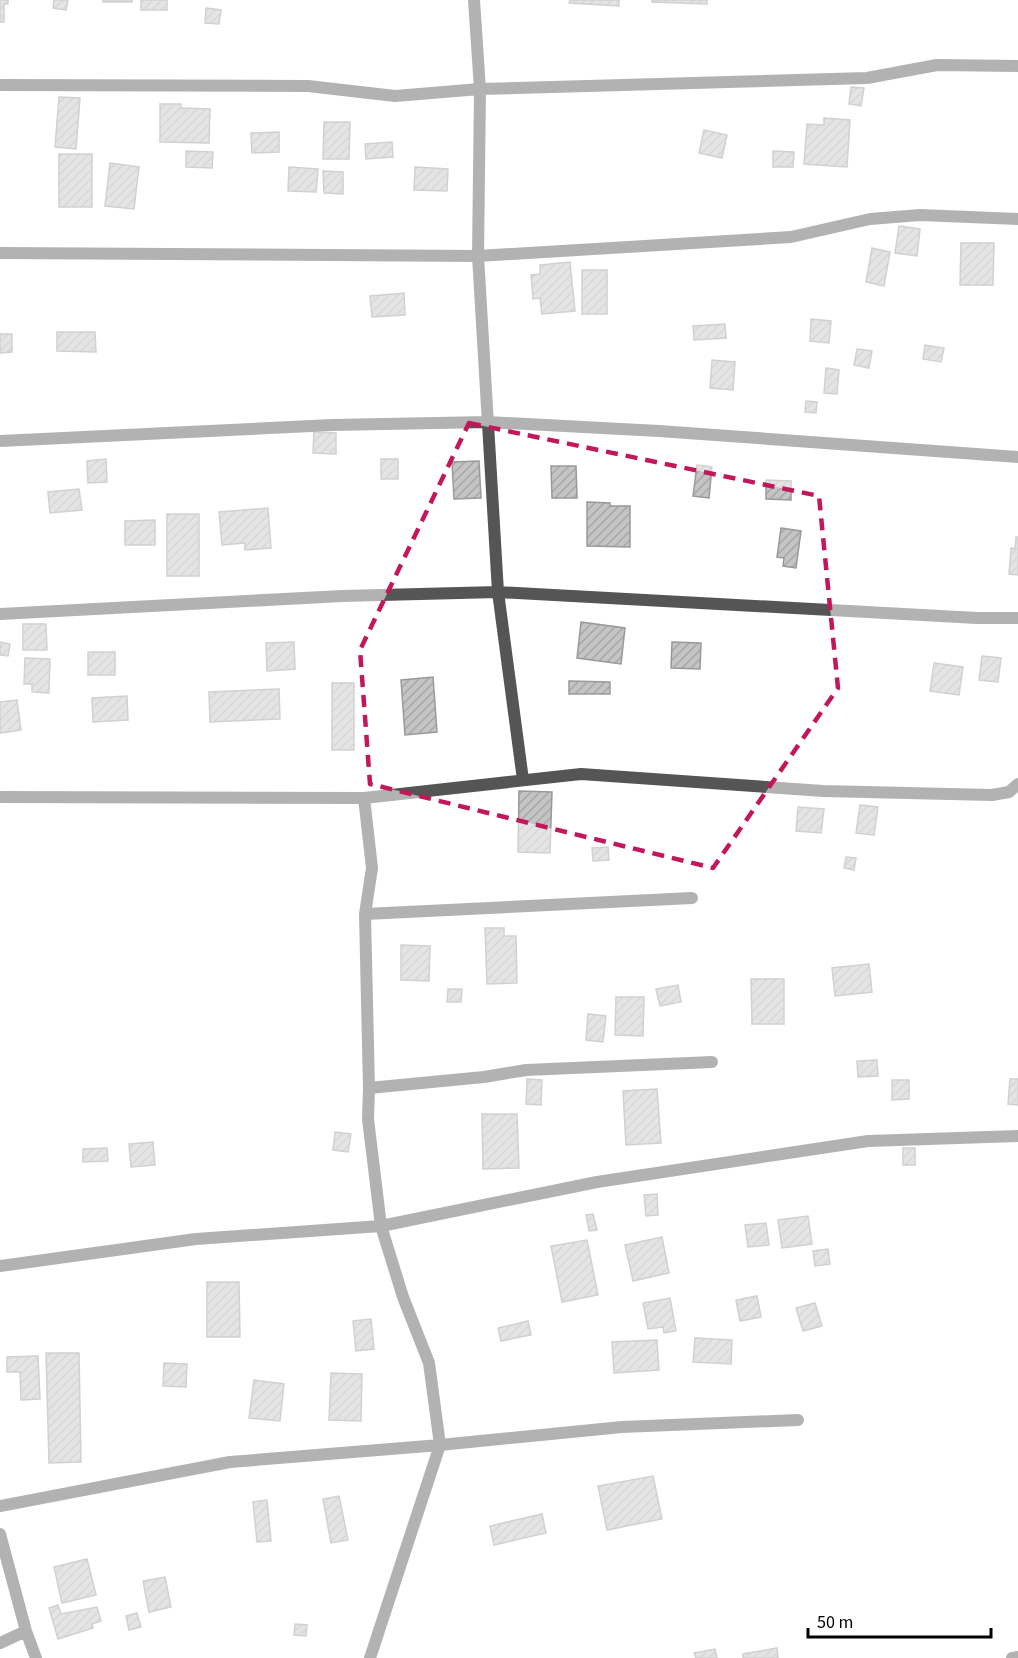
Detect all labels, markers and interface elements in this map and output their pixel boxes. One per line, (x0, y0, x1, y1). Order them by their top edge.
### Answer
scale bar (808, 1601, 991, 1639)
text: 50 m (817, 1610, 853, 1635)

